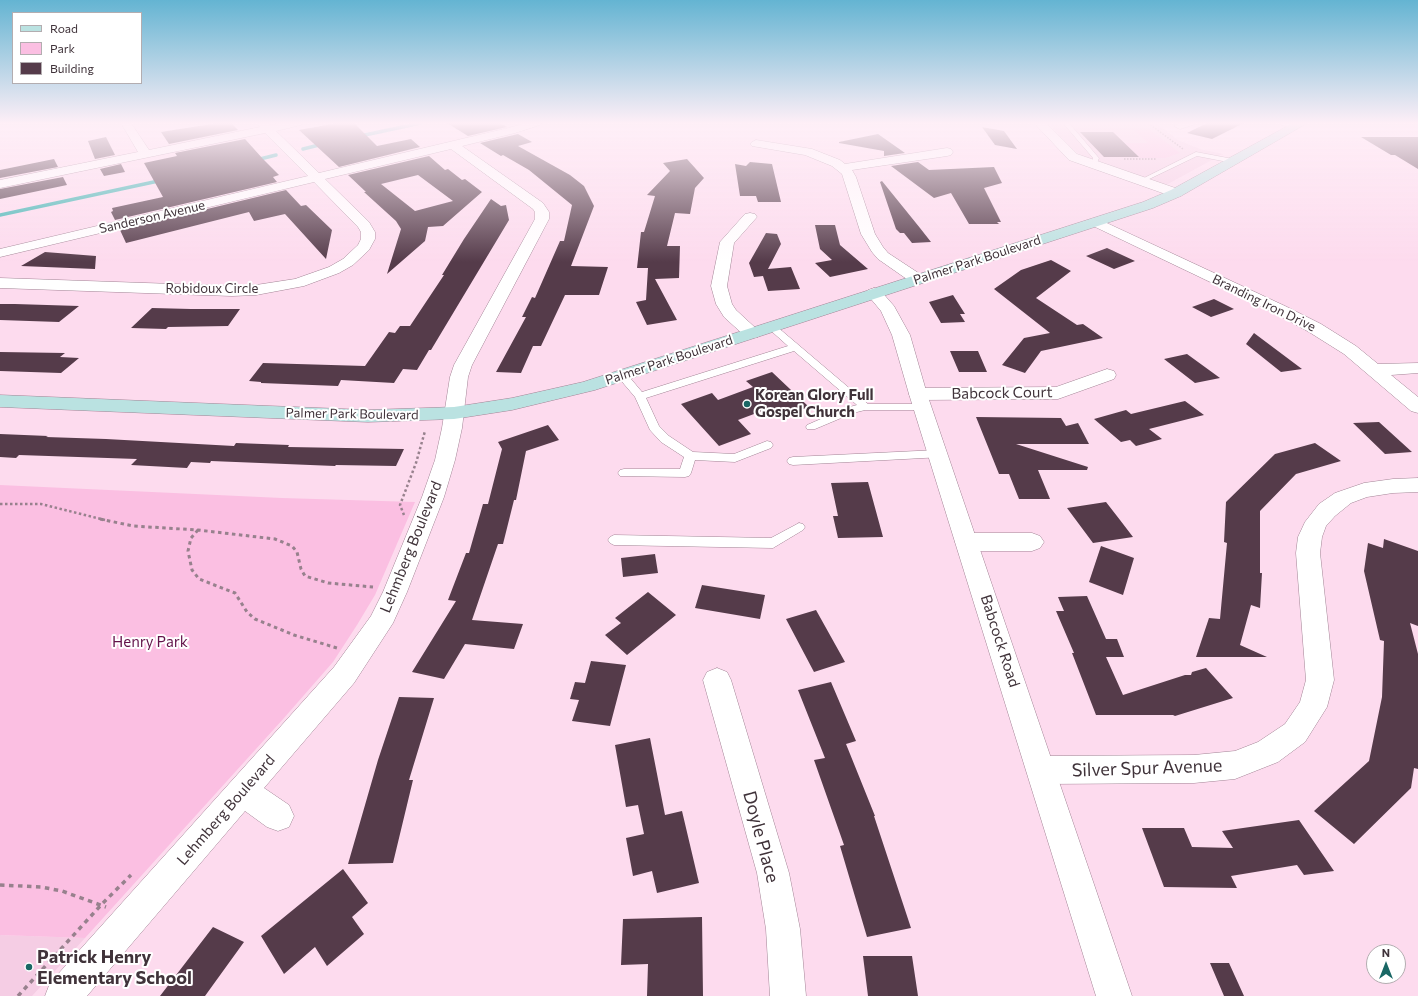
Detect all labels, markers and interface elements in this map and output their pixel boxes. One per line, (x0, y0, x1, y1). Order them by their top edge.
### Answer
legend (12, 12, 142, 84)
text: Road (50, 21, 78, 35)
text: Park (50, 41, 75, 55)
text: Building (50, 61, 94, 75)
street label: Sanderson Avenue (98, 197, 206, 237)
street label: Palmer Park Boulevard (911, 232, 1043, 288)
street label: Branding Iron Drive (1210, 271, 1318, 335)
street label: Robidoux Circle (166, 281, 258, 297)
street label: Palmer Park Boulevard (603, 332, 735, 388)
street label: Babcock Court (951, 383, 1053, 403)
place label: Korean Glory Full Gospel Church (755, 386, 874, 421)
marker: Korean Glory Full Gospel Church (742, 399, 752, 409)
street label: Palmer Park Boulevard (285, 405, 419, 423)
street label: Lehmberg Boulevard (376, 479, 446, 615)
street label: Babcock Road (977, 592, 1023, 690)
park label: Henry Park (112, 633, 188, 651)
street label: Lehmberg Boulevard (173, 751, 279, 869)
street label: Silver Spur Avenue (1071, 755, 1223, 781)
street label: Doyle Place (738, 789, 784, 885)
north arrow (1366, 944, 1406, 984)
place label: Patrick Henry Elementary School (37, 946, 192, 988)
text: N (1382, 946, 1390, 959)
marker: Patrick Henry Elementary School (24, 962, 34, 972)

